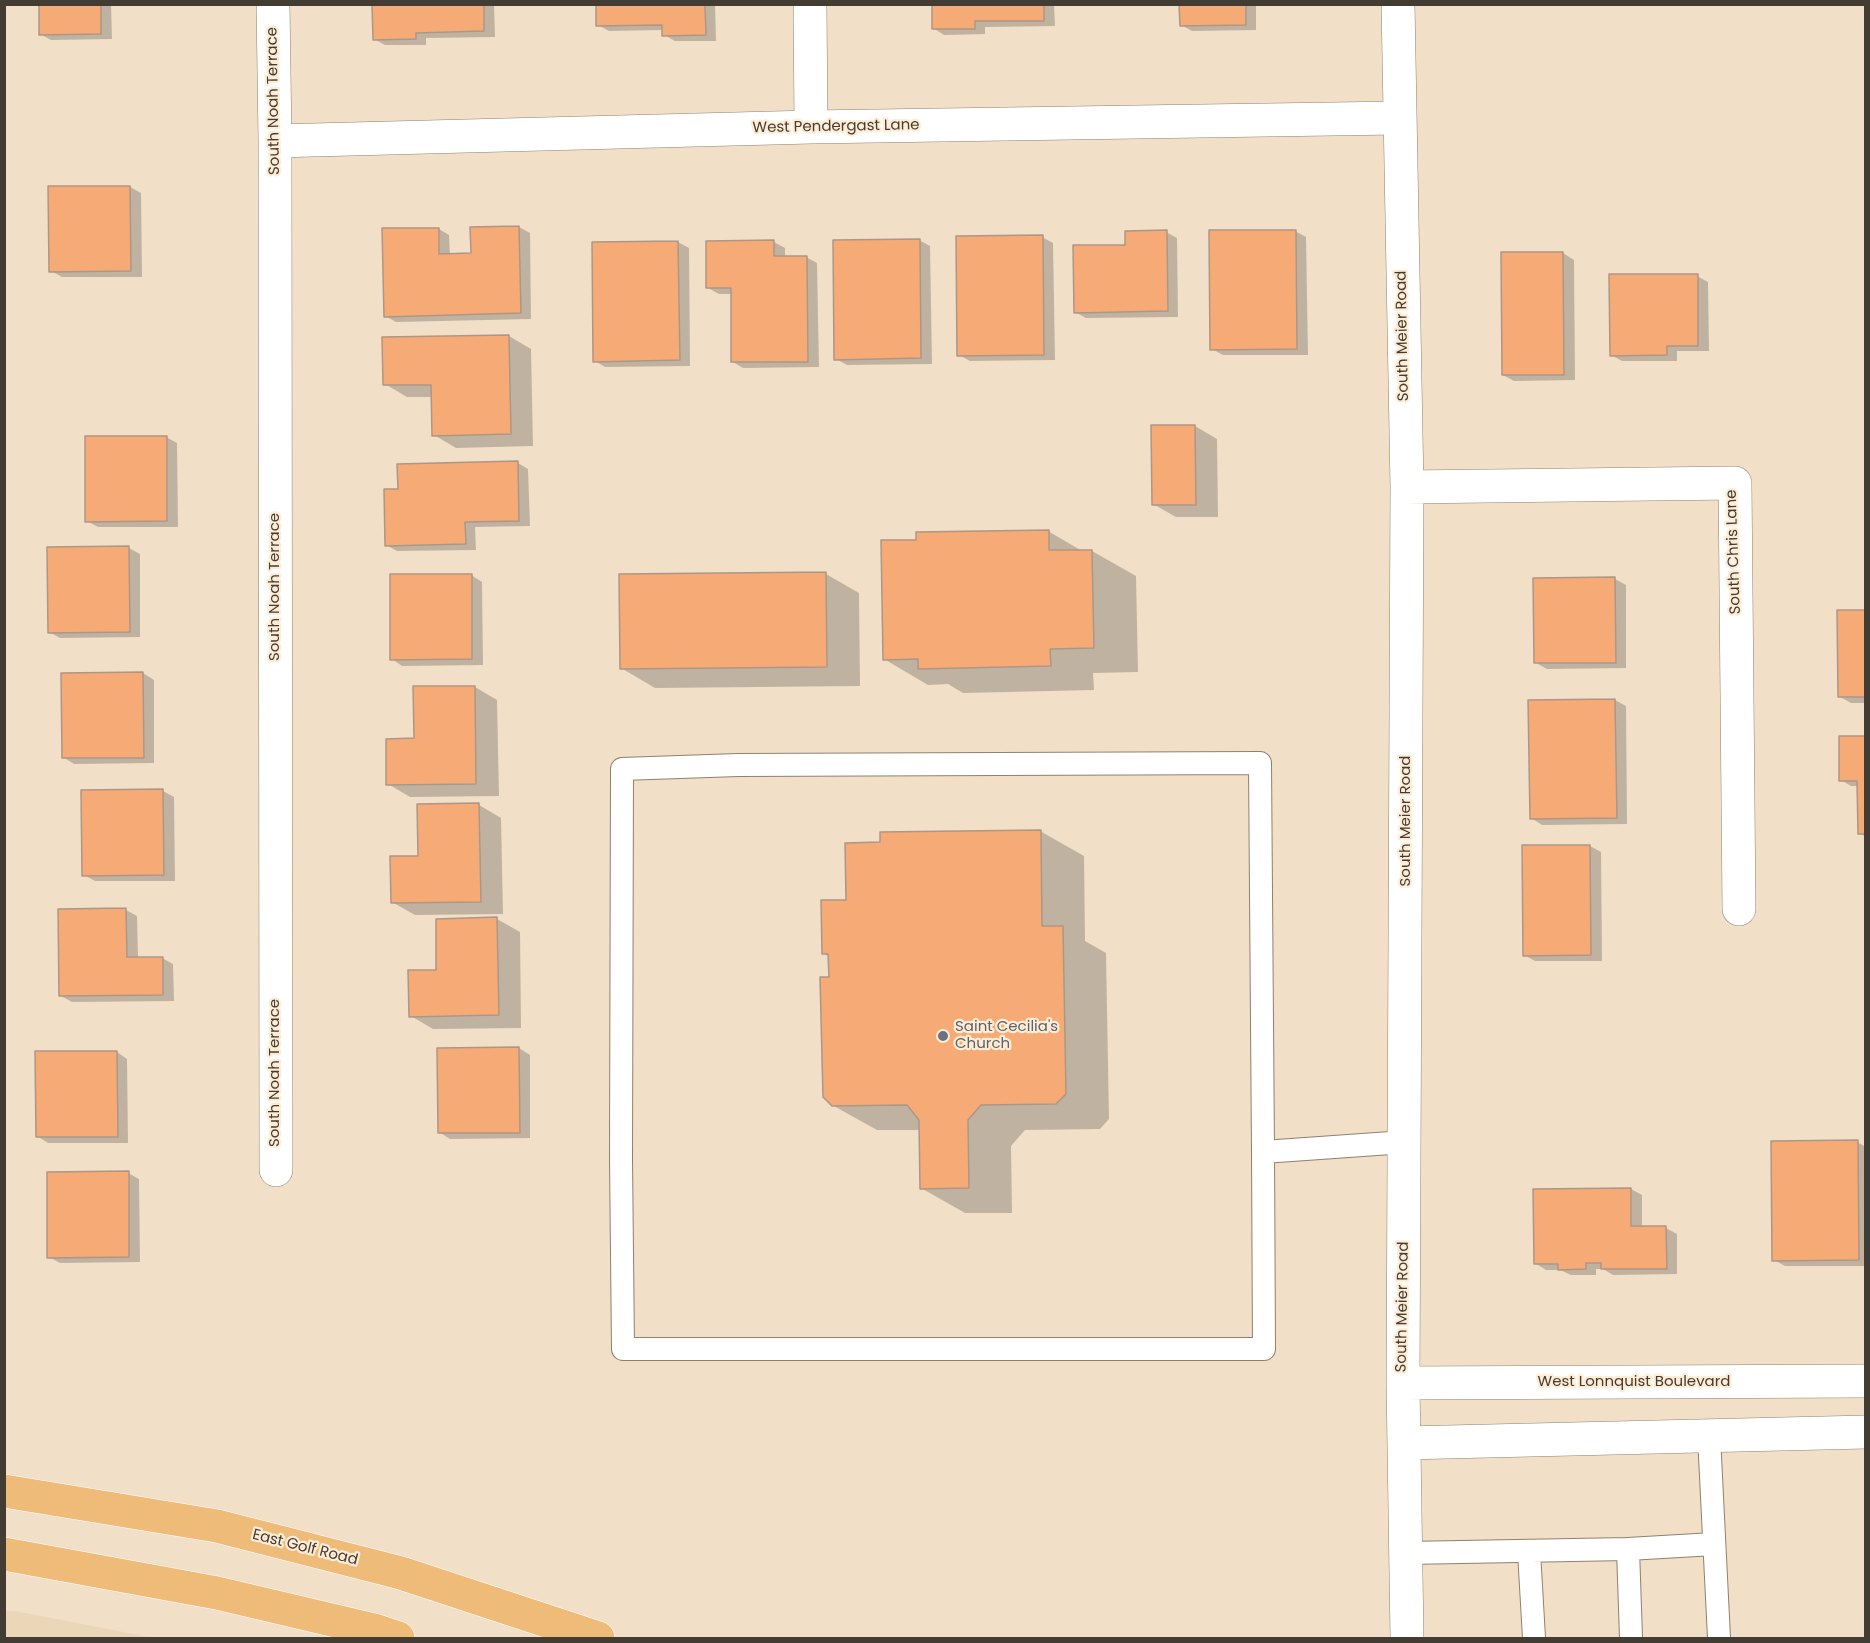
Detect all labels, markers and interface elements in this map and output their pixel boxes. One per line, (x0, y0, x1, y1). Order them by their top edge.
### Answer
street label: South Noah Terrace (264, 27, 284, 175)
street label: West Pendergast Lane (752, 117, 920, 137)
street label: South Meier Road (1393, 270, 1413, 402)
street label: South Chris Lane (1723, 489, 1745, 615)
street label: South Noah Terrace (266, 513, 284, 661)
street label: South Meier Road (1397, 756, 1415, 886)
street label: South Noah Terrace (266, 999, 284, 1147)
place label: Saint Cecilia's Church (955, 1018, 1058, 1053)
marker: Saint Cecilia's Church (936, 1029, 950, 1043)
street label: South Meier Road (1393, 1241, 1413, 1373)
street label: West Lonnquist Boulevard (1538, 1373, 1730, 1391)
street label: East Golf Road (250, 1526, 360, 1570)

